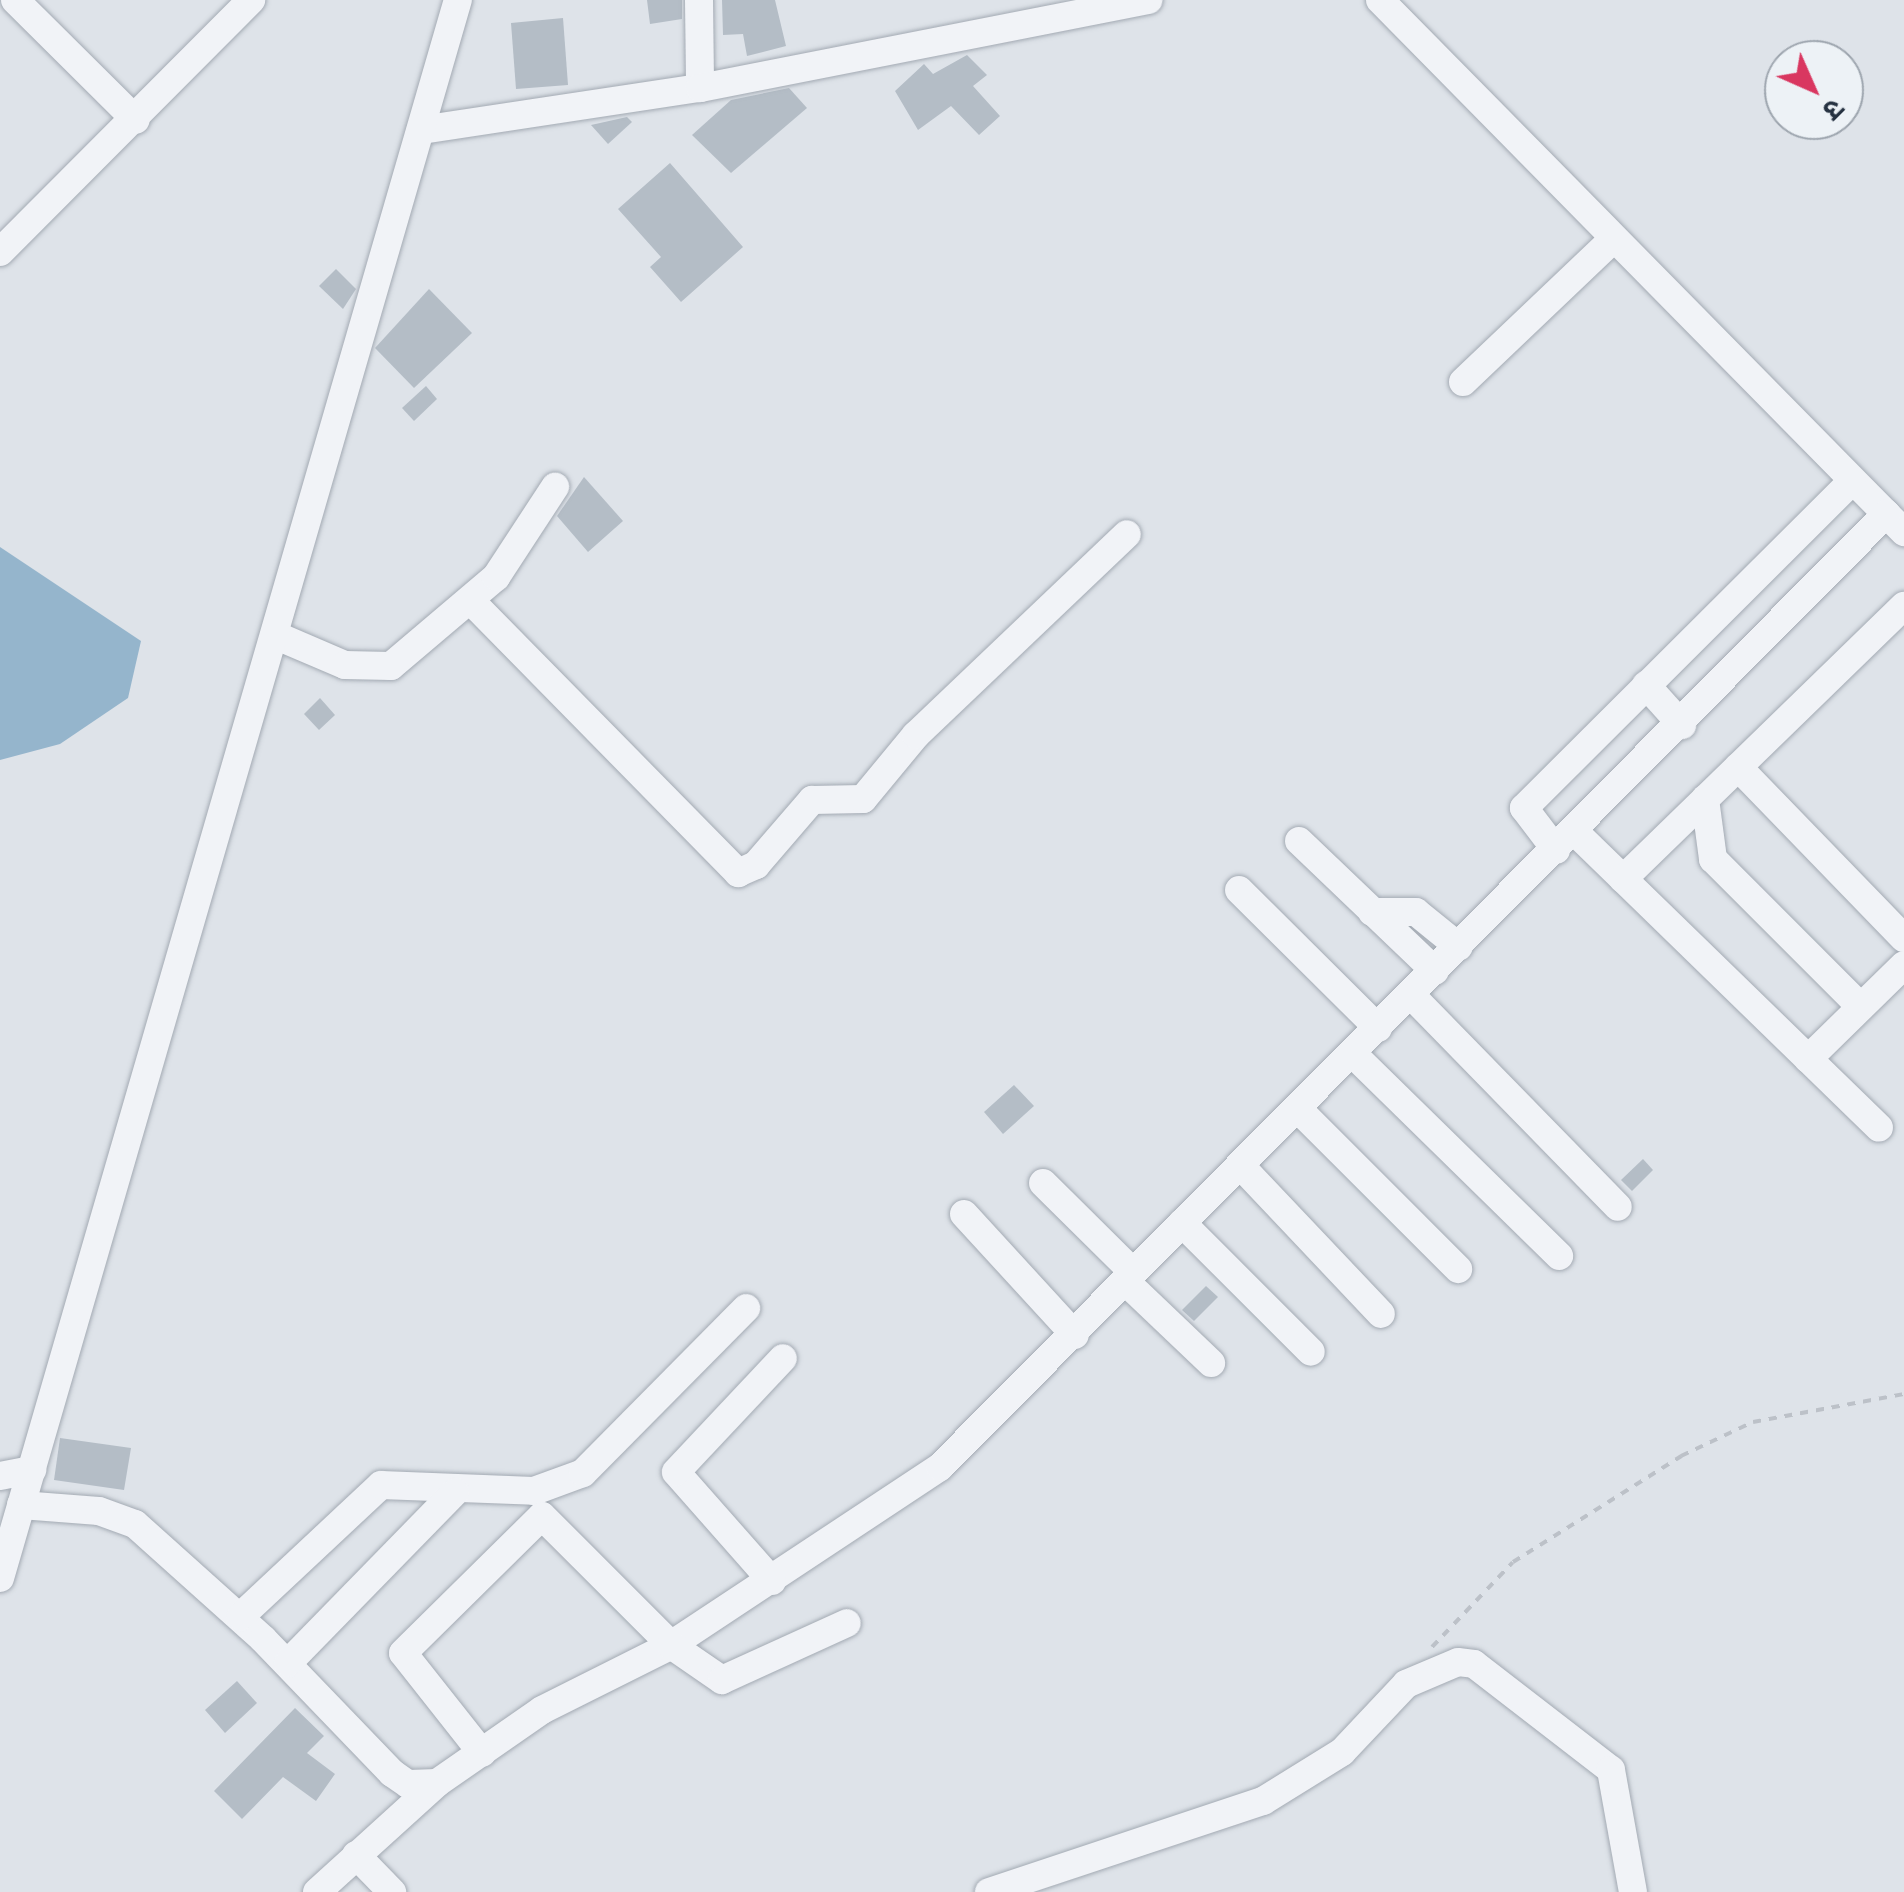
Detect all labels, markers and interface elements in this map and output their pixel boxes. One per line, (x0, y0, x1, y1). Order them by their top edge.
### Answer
north arrow (1764, 40, 1864, 140)
text: उ (1816, 92, 1852, 128)

